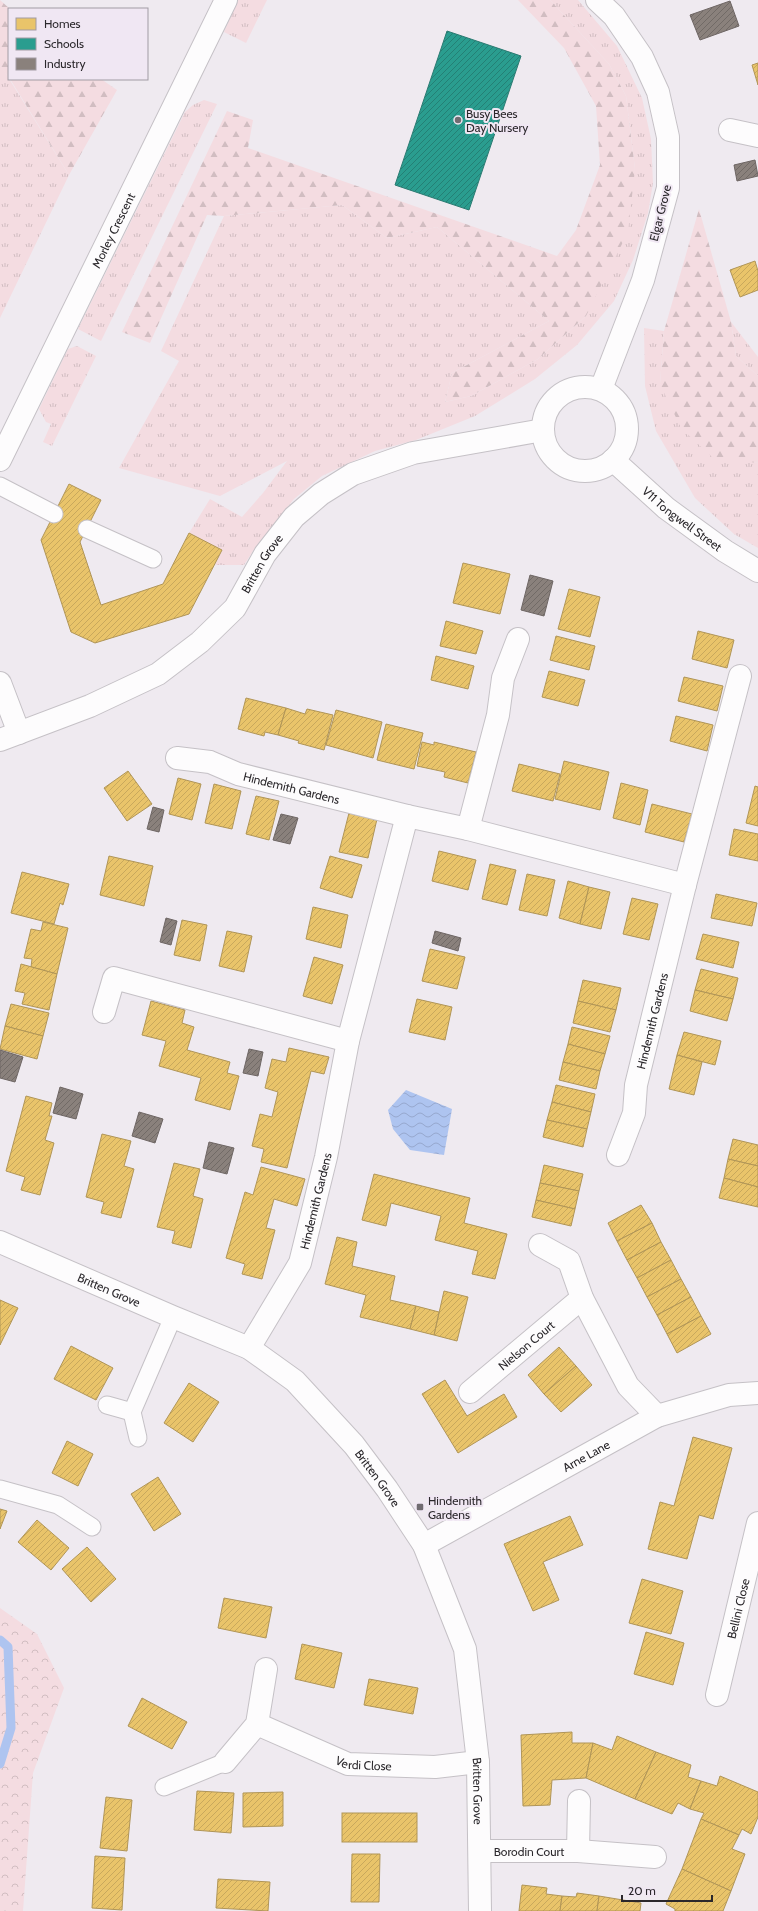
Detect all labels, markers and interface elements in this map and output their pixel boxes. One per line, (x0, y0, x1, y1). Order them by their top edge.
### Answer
legend (8, 8, 148, 80)
text: Homes (44, 16, 81, 31)
text: Schools (44, 36, 84, 51)
text: Industry (44, 56, 85, 71)
place label: Busy Bees Day Nursery (466, 106, 528, 135)
marker: Busy Bees Day Nursery (453, 115, 463, 125)
street label: Elgar Grove (646, 183, 674, 243)
street label: Morley Crescent (88, 190, 138, 270)
street label: V11 Tongwell Street (640, 483, 725, 554)
street label: Britten Grove (237, 531, 286, 596)
street label: Hindemith Gardens (242, 768, 341, 807)
street label: Hindemith Gardens (633, 971, 671, 1071)
street label: Hindemith Gardens (296, 1152, 334, 1251)
street label: Britten Grove (75, 1269, 143, 1310)
street label: Nielson Court (495, 1317, 557, 1373)
street label: Arne Lane (560, 1436, 612, 1474)
street label: Britten Grove (352, 1446, 404, 1509)
place label: Hindemith Gardens (428, 1493, 482, 1522)
marker: Hindemith Gardens (415, 1502, 425, 1512)
street label: Bellini Close (723, 1577, 752, 1640)
street label: Verdi Close (334, 1752, 392, 1773)
street label: Britten Grove (470, 1757, 486, 1825)
street label: Borodin Court (494, 1844, 564, 1859)
scale bar (622, 1877, 712, 1903)
text: 20 m (628, 1883, 656, 1898)

